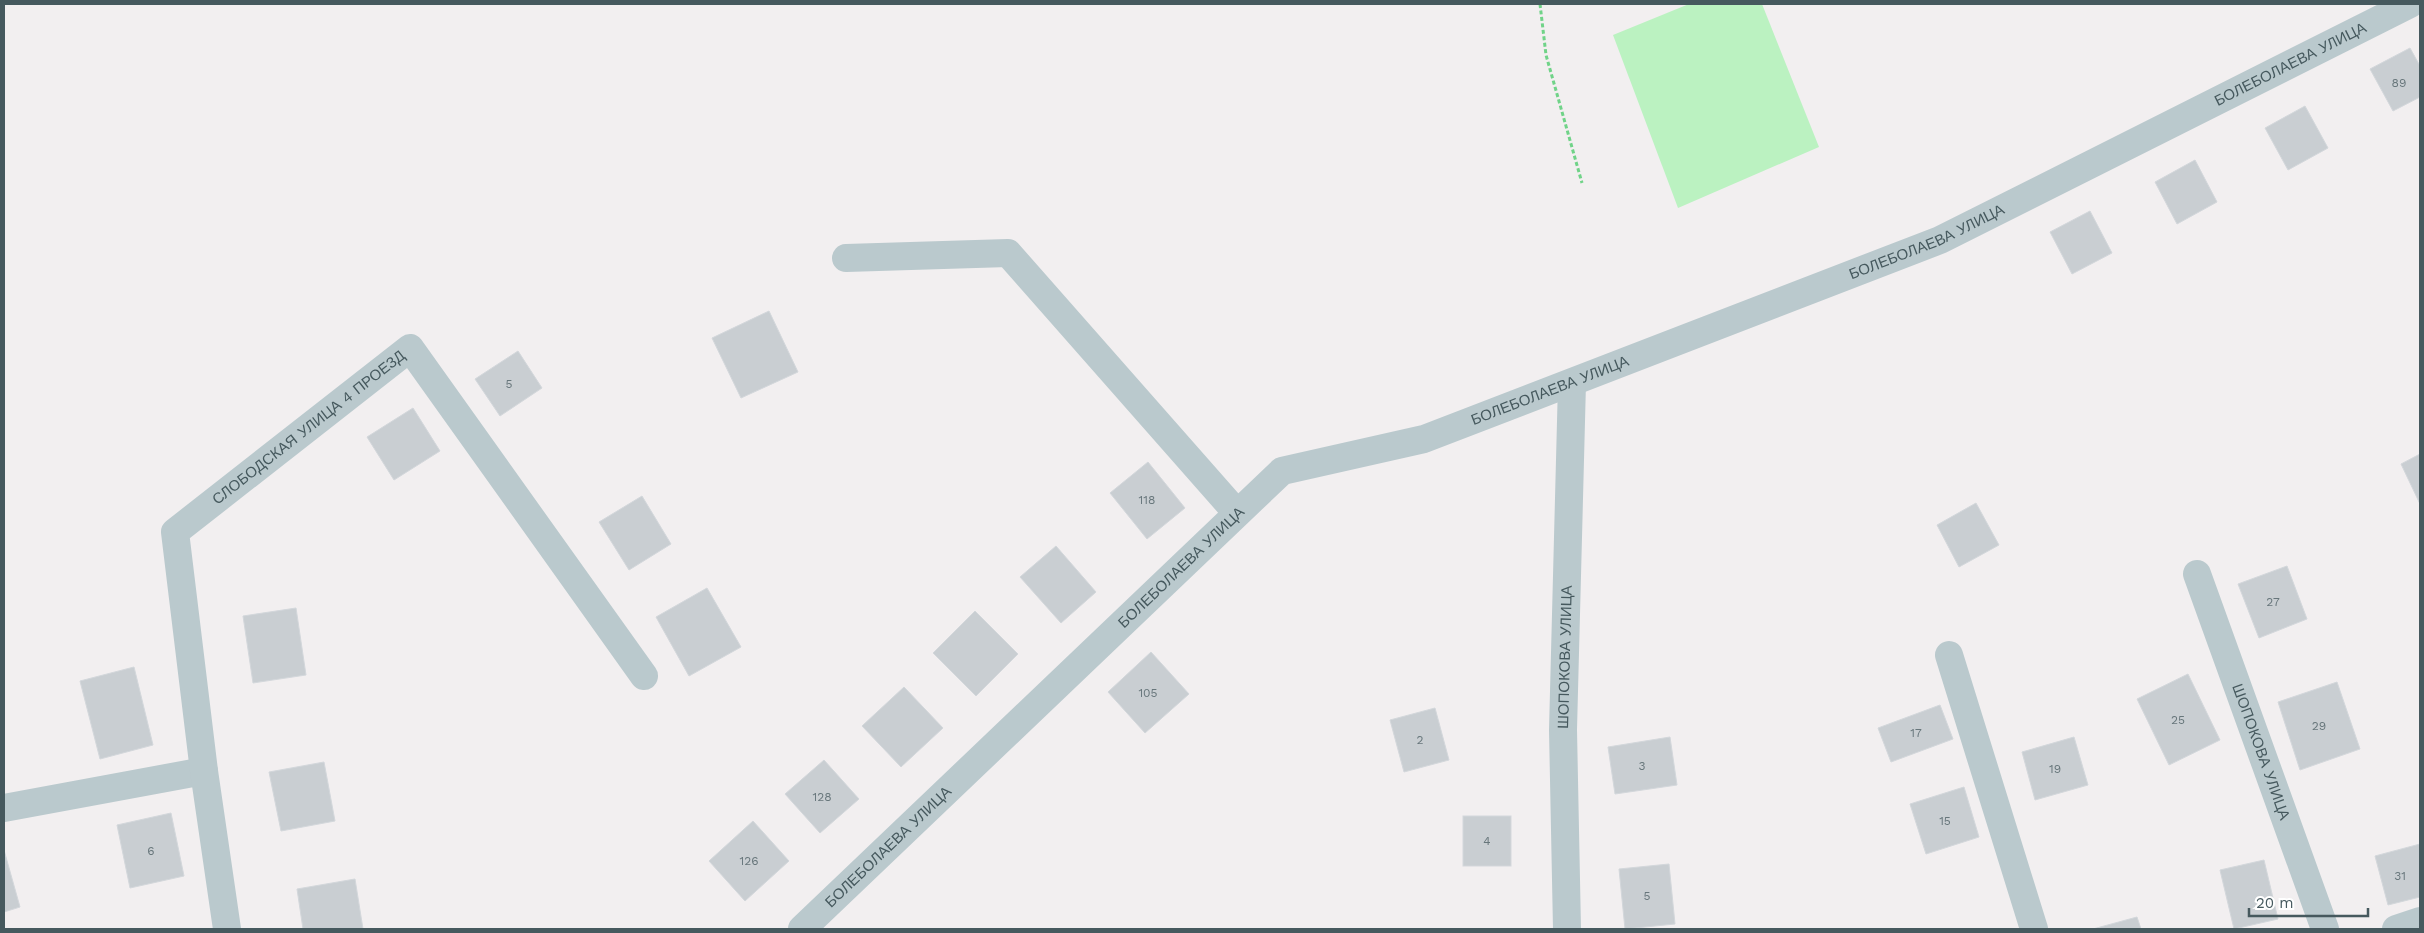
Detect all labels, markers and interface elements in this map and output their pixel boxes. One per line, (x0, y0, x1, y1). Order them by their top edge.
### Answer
street label: БОЛЕБОЛАЕВА УЛИЦА (2211, 18, 2369, 110)
house number: 89 (2392, 76, 2406, 90)
street label: БОЛЕБОЛАЕВА УЛИЦА (1846, 200, 2007, 283)
street label: СЛОБОДСКАЯ УЛИЦА 4 ПРОЕЗД (209, 346, 409, 508)
street label: БОЛЕБОЛАЕВА УЛИЦА (1469, 352, 1631, 429)
house number: 5 (506, 377, 513, 391)
house number: 118 (1139, 493, 1155, 507)
street label: БОЛЕБОЛАЕВА УЛИЦА (1114, 503, 1248, 632)
street label: ШОПОКОВА УЛИЦА (1554, 585, 1576, 729)
house number: 27 (2266, 595, 2280, 609)
street label: ШОПОКОВА УЛИЦА (2228, 681, 2294, 822)
house number: 105 (1138, 686, 1158, 700)
house number: 25 (2171, 713, 2185, 727)
house number: 29 (2312, 719, 2326, 733)
house number: 17 (1910, 726, 1922, 740)
house number: 2 (1417, 733, 1424, 747)
house number: 3 (1639, 759, 1646, 773)
house number: 19 (2049, 762, 2061, 776)
street label: БОЛЕБОЛАЕВА УЛИЦА (821, 783, 955, 911)
house number: 128 (812, 790, 832, 804)
house number: 15 (1939, 814, 1951, 828)
house number: 4 (1483, 834, 1491, 848)
house number: 6 (147, 844, 155, 858)
house number: 126 (740, 854, 758, 868)
house number: 31 (2394, 869, 2406, 883)
scale bar (2249, 886, 2368, 918)
house number: 5 (1644, 889, 1651, 903)
text: 20 m (2256, 894, 2294, 912)

